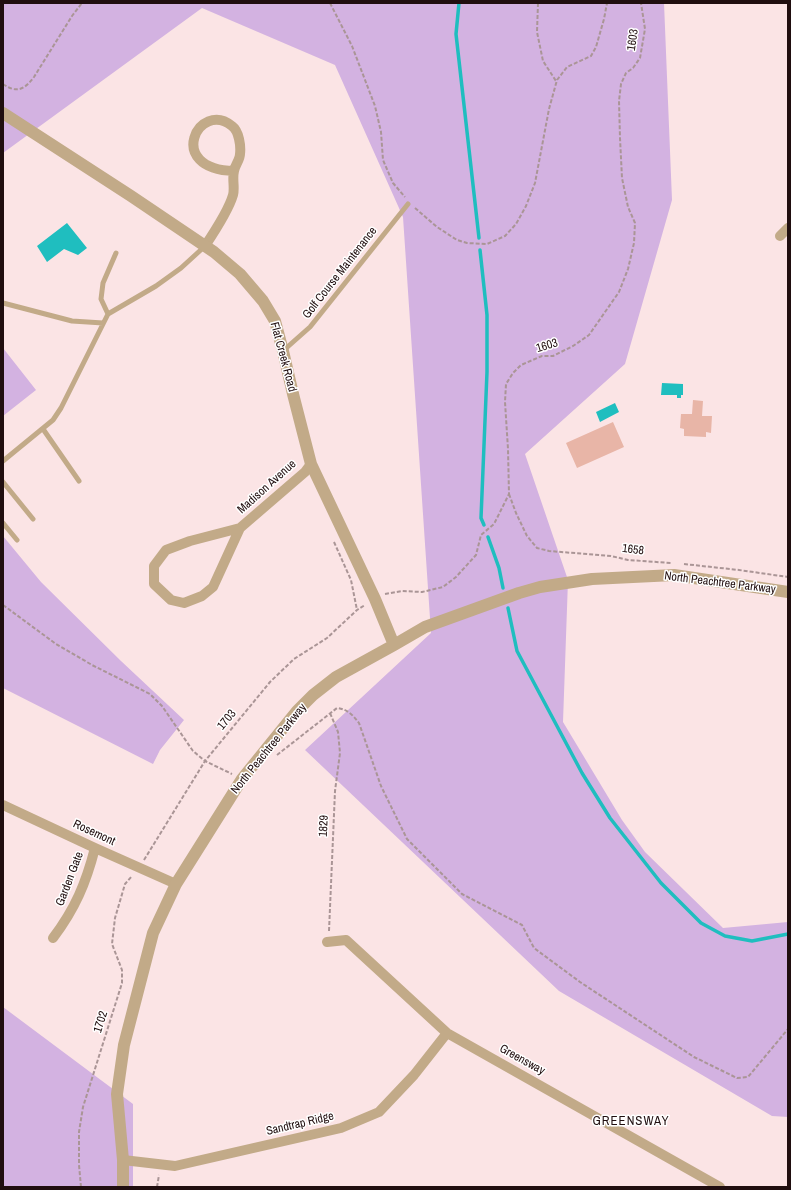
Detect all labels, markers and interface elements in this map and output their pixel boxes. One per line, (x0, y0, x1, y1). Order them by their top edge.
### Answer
street label: 1603 (624, 28, 642, 52)
street label: Golf Course Maintenance (300, 224, 380, 322)
street label: Flat Creek Road (267, 321, 299, 393)
street label: 1603 (534, 336, 560, 356)
street label: Madison Avenue (235, 457, 299, 517)
street label: 1658 (621, 542, 645, 558)
street label: North Peachtree Parkway (663, 569, 777, 597)
street label: North Peachtree Parkway (228, 701, 310, 797)
street label: 1703 (215, 707, 239, 733)
street label: 1829 (316, 815, 332, 837)
street label: Rosemont (71, 817, 117, 849)
street label: Garden Gate (53, 850, 87, 908)
street label: 1702 (91, 1009, 111, 1035)
street label: Greensway (497, 1042, 547, 1078)
street label: Sandtrap Ridge (265, 1109, 335, 1139)
district label: GREENSWAY (592, 1114, 670, 1130)

